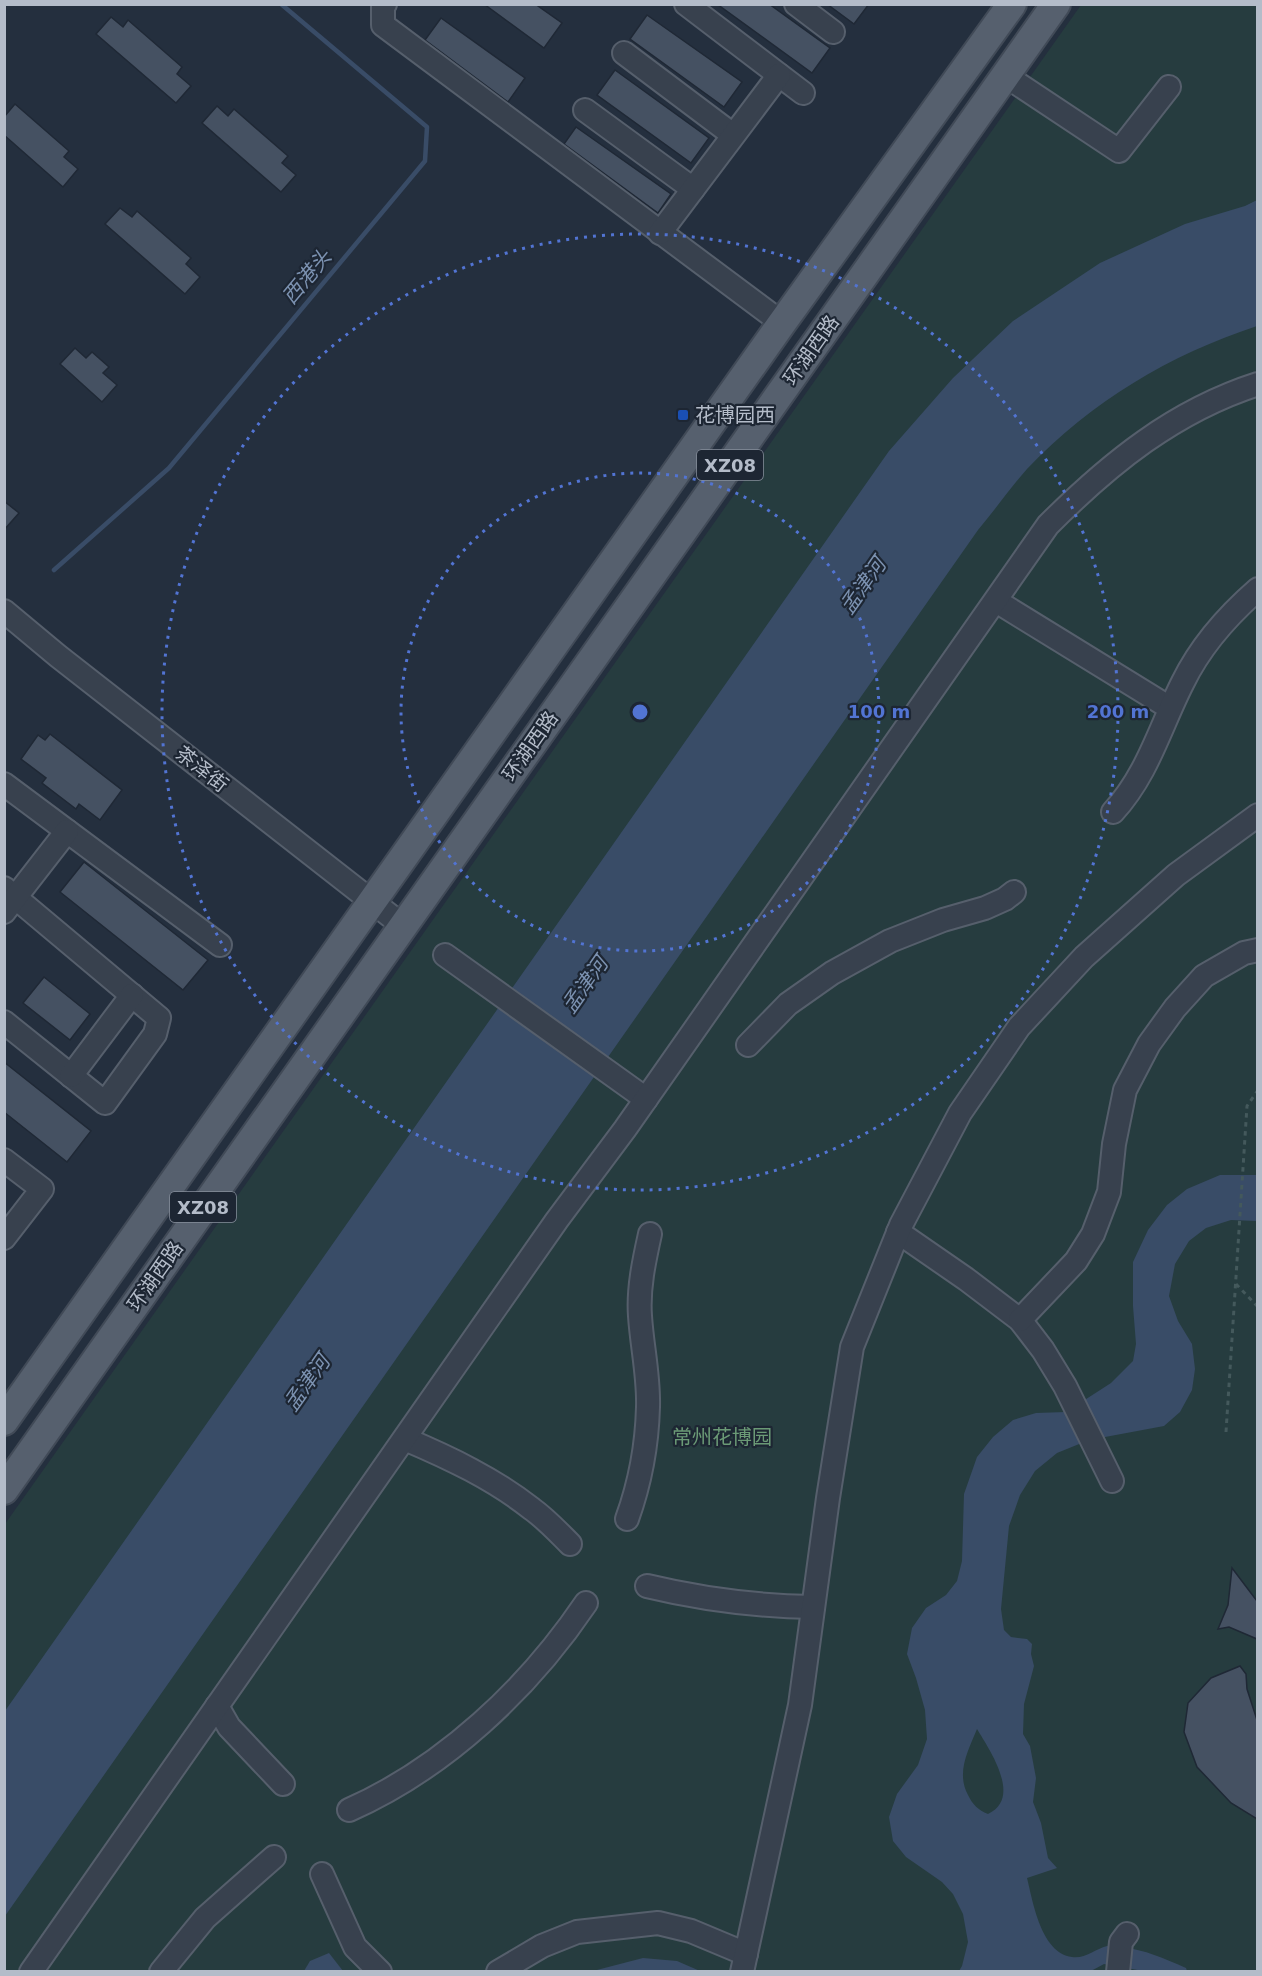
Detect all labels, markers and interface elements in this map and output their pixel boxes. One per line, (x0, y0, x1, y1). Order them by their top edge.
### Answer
water label: 西港头 (278, 244, 337, 309)
street label: 环湖西路 (778, 310, 844, 390)
place label: 花博园西 (695, 403, 775, 427)
marker: 花博园西 (676, 408, 690, 422)
road number: XZ08 (697, 450, 763, 480)
water label: 孟津河 (835, 550, 893, 619)
text: 100 m (848, 701, 910, 722)
text: 200 m (1087, 701, 1149, 722)
centre of rings (630, 702, 650, 722)
street label: 环湖西路 (497, 706, 563, 786)
street label: 茶泽街 (171, 741, 233, 797)
water label: 孟津河 (557, 949, 615, 1018)
road number: XZ08 (170, 1192, 236, 1222)
street label: 环湖西路 (122, 1236, 188, 1316)
water label: 孟津河 (279, 1347, 337, 1416)
park label: 常州花博园 (672, 1425, 772, 1449)

